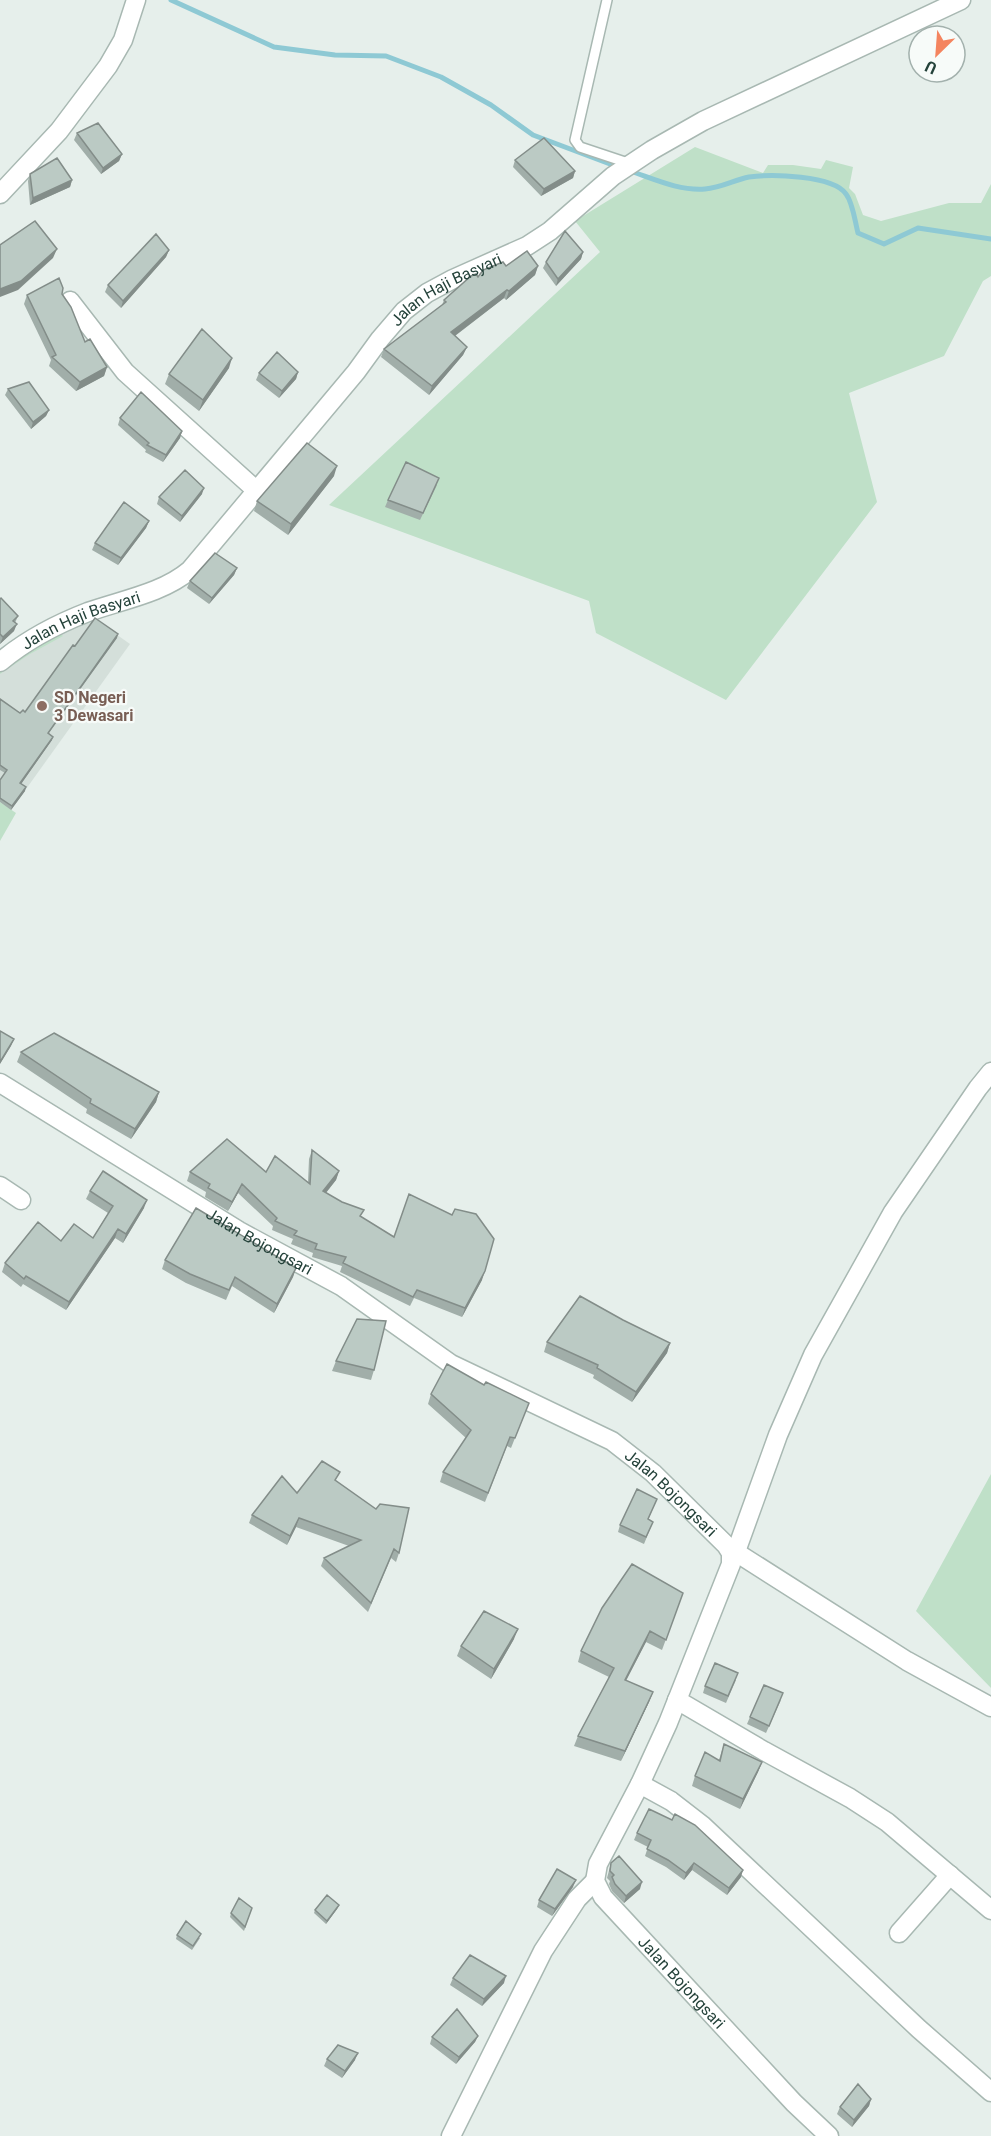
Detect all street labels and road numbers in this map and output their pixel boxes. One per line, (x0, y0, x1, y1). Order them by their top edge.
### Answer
street label: Jalan Haji Basyari (387, 250, 505, 330)
street label: Jalan Haji Basyari (18, 587, 143, 654)
street label: Jalan Bojongsari (203, 1204, 316, 1279)
street label: Jalan Bojongsari (621, 1446, 721, 1541)
street label: Jalan Bojongsari (634, 1932, 729, 2033)

